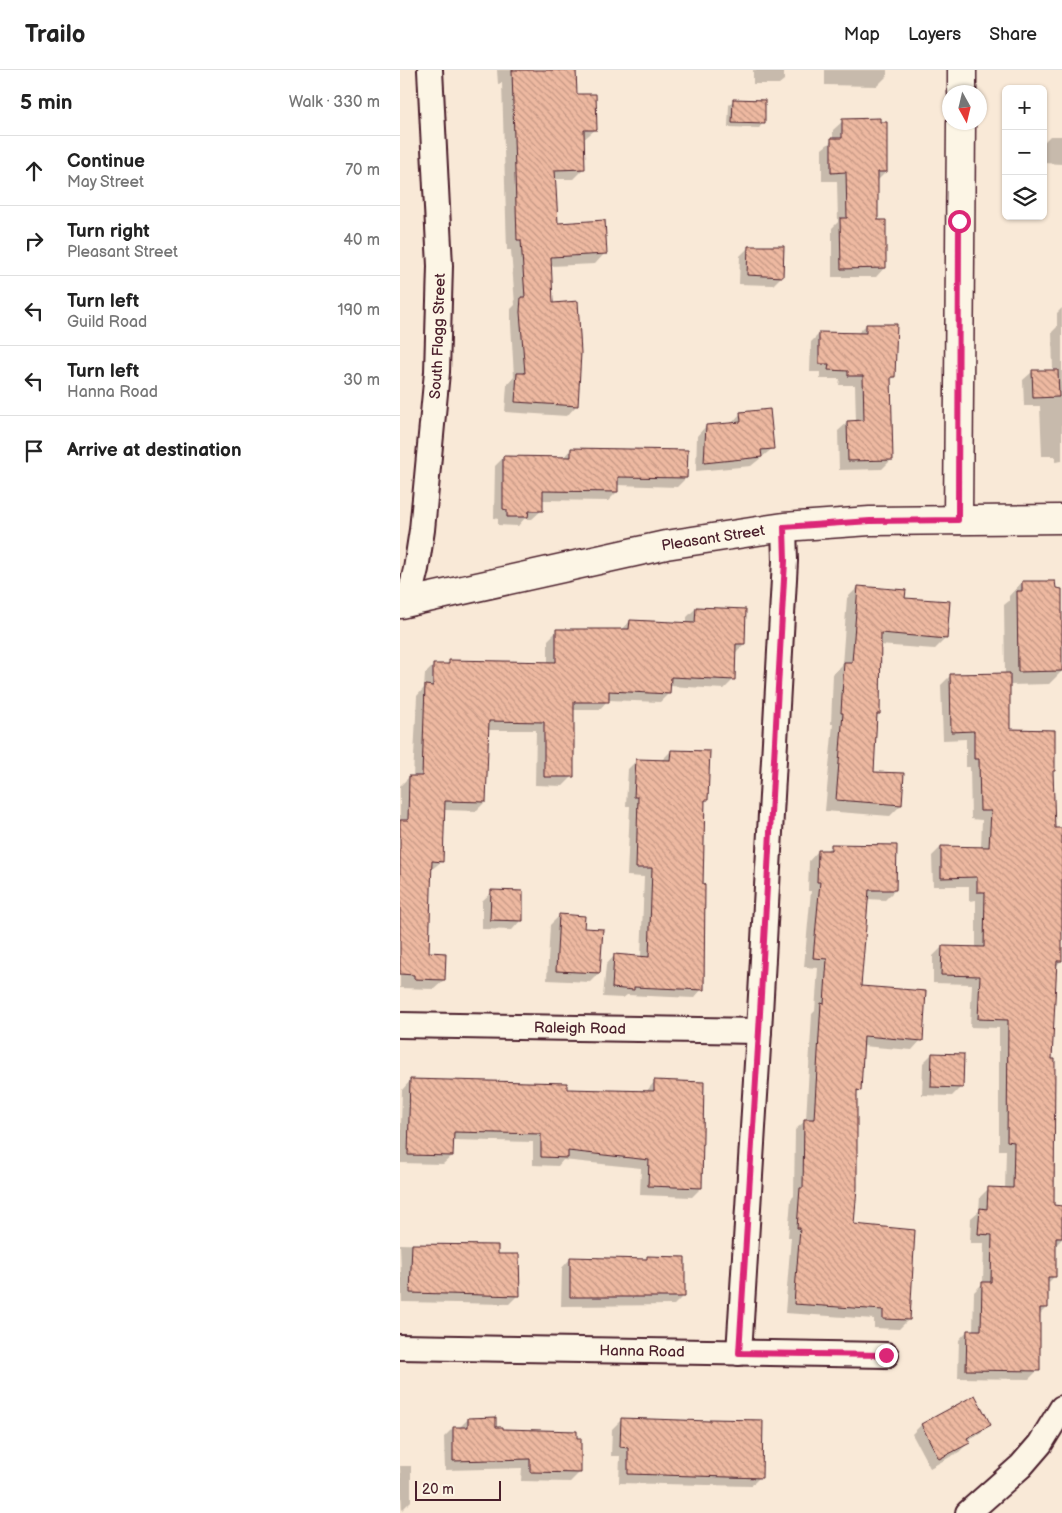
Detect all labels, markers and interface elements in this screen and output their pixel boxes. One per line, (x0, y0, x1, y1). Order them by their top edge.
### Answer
text: Trailo (25, 20, 85, 49)
text: Map (844, 24, 880, 45)
text: Layers (908, 24, 961, 45)
text: Share (989, 24, 1037, 45)
north arrow (942, 85, 987, 130)
map controls (1002, 85, 1047, 220)
button: + (1002, 85, 1047, 130)
text: 5 min (20, 90, 73, 115)
text: Walk · 330 m (289, 93, 380, 112)
button: − (1002, 130, 1047, 175)
text: Continue (67, 150, 145, 173)
icon: ahead (20, 157, 48, 185)
text: 70 m (345, 161, 380, 180)
text: May Street (67, 173, 144, 192)
button: layers (1002, 175, 1047, 220)
route start (948, 210, 971, 233)
text: Turn right (67, 220, 150, 243)
icon: right (20, 227, 48, 255)
text: 40 m (343, 231, 380, 250)
text: Pleasant Street (67, 243, 178, 262)
street label: South Flagg Street (425, 273, 449, 400)
text: Turn left (67, 290, 139, 313)
icon: left (20, 297, 48, 325)
text: 190 m (338, 301, 380, 320)
text: Guild Road (67, 313, 147, 332)
text: Turn left (67, 360, 139, 383)
icon: left (20, 367, 48, 395)
text: 30 m (343, 371, 380, 390)
text: Hanna Road (67, 383, 158, 402)
icon: arrive (20, 437, 48, 465)
text: Arrive at destination (67, 439, 242, 462)
street label: Pleasant Street (660, 521, 766, 555)
street label: Raleigh Road (534, 1018, 626, 1038)
street label: Hanna Road (599, 1341, 685, 1361)
route end (875, 1344, 898, 1367)
scale bar (415, 1478, 501, 1501)
text: 20 m (422, 1481, 454, 1498)

